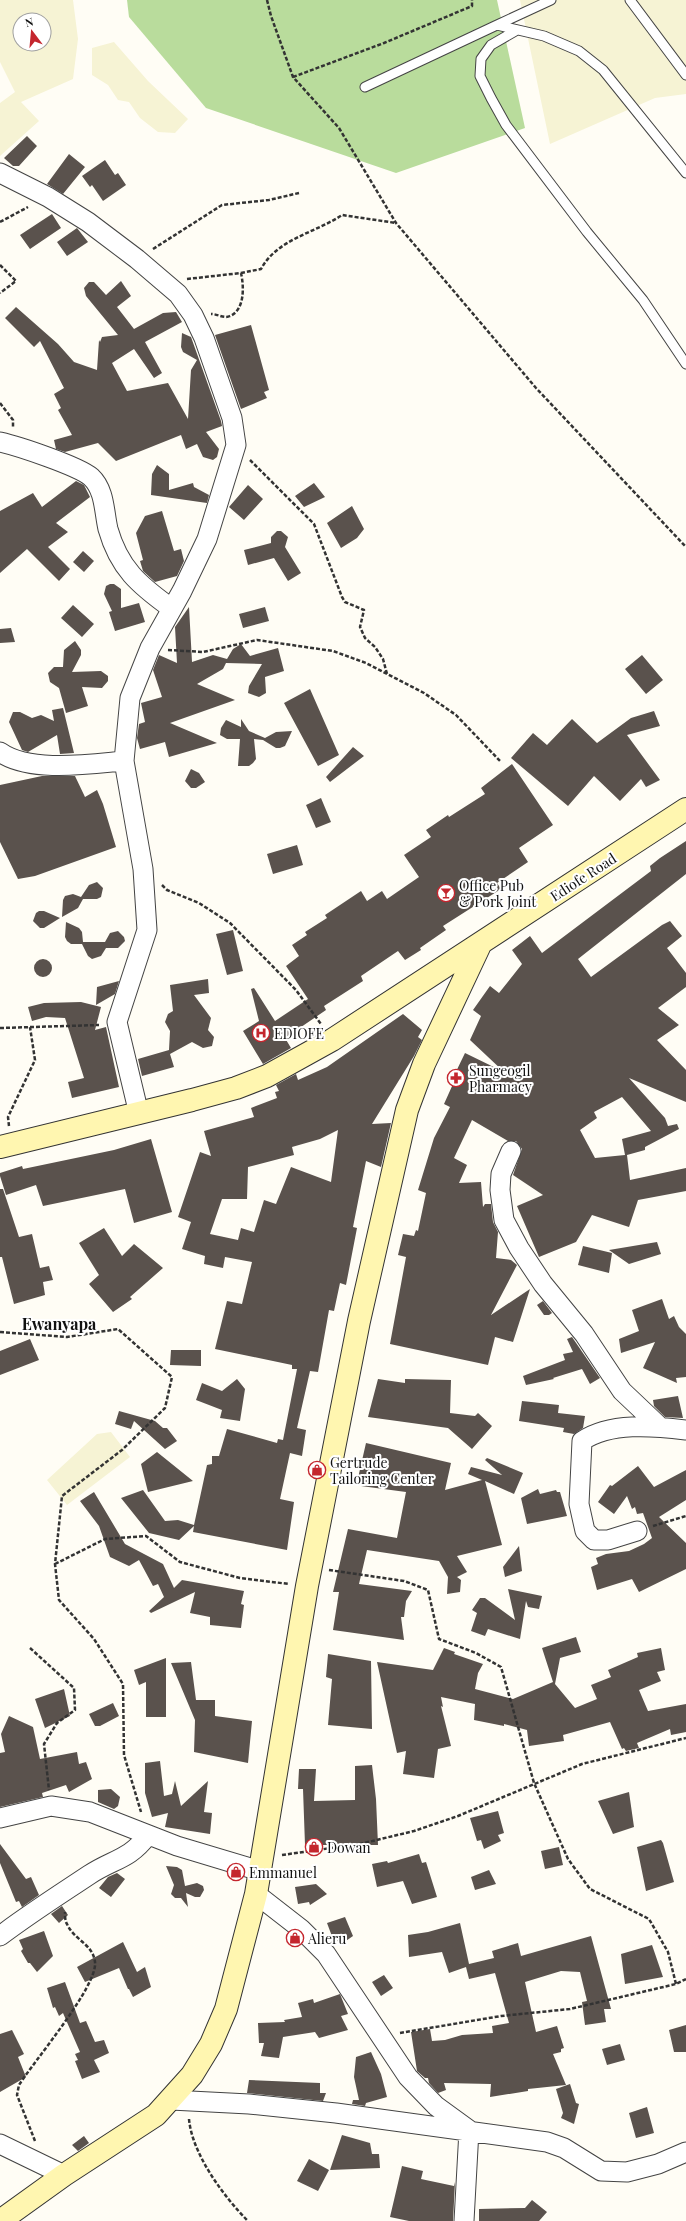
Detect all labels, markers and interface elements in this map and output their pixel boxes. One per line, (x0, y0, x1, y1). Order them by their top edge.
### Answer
north arrow (12, 12, 52, 52)
text: N (23, 14, 35, 30)
street label: Ediofe Road (546, 849, 620, 905)
place label: Office Pub & Pork Joint (459, 876, 537, 911)
bar icon: Office Pub & Pork Joint (436, 883, 456, 903)
hospital icon: EDIOFE (251, 1023, 271, 1043)
place label: EDIOFE (274, 1024, 324, 1043)
place label: Sungeogil Pharmacy (469, 1061, 532, 1096)
pharmacy icon: Sungeogil Pharmacy (446, 1068, 466, 1088)
district label: Ewanyapa (22, 1313, 97, 1334)
place label: Gertrude Tailoring Center (330, 1453, 435, 1488)
shop icon: Gertrude Tailoring Center (307, 1460, 327, 1480)
shop icon: Dowan (304, 1837, 324, 1857)
place label: Dowan (327, 1838, 371, 1857)
shop icon: Emmanuel (226, 1862, 246, 1882)
place label: Emmanuel (249, 1863, 317, 1882)
shop icon: Alieru (285, 1928, 305, 1948)
place label: Alieru (307, 1929, 346, 1948)

